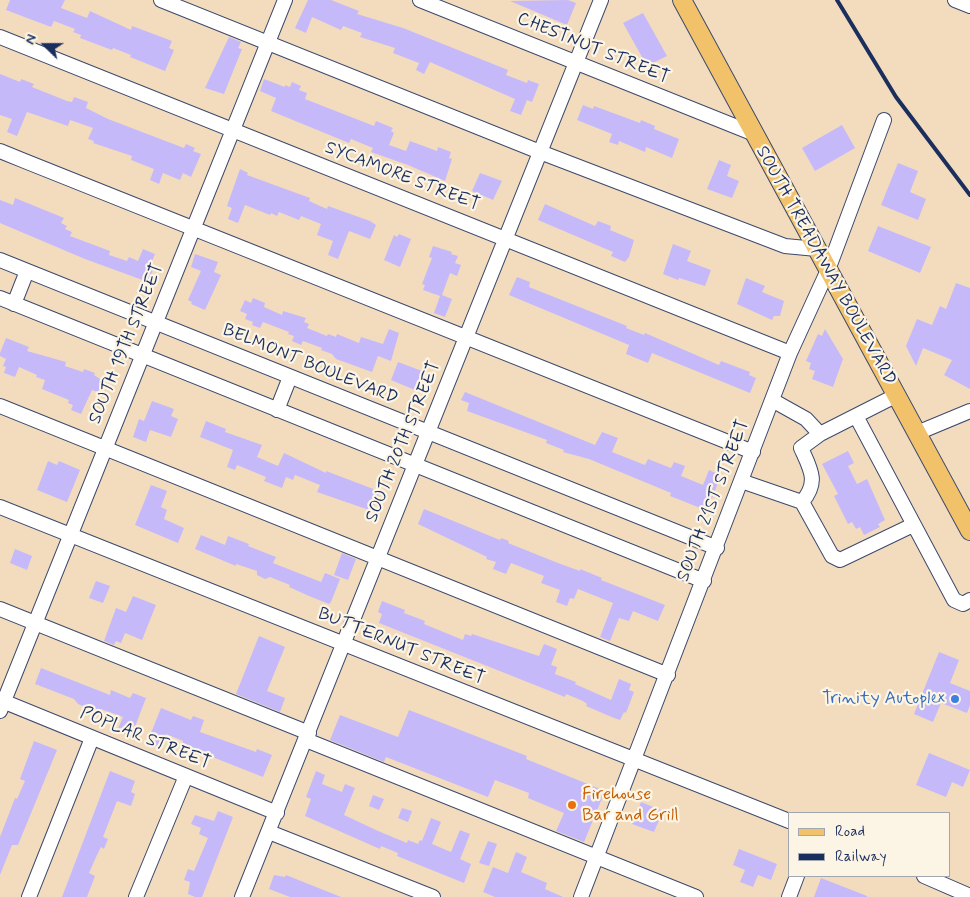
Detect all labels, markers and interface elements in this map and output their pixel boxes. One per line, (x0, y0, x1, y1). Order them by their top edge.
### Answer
street label: CHESTNUT STREET (514, 9, 672, 89)
north arrow (20, 20, 70, 70)
text: N (21, 32, 41, 47)
street label: SYCAMORE STREET (322, 138, 482, 216)
street label: SOUTH TREADAWAY BOULEVARD (750, 143, 900, 389)
street label: SOUTH 19TH STREET (85, 261, 169, 427)
street label: BELMONT BOULEVARD (219, 320, 401, 410)
street label: SOUTH 20TH STREET (362, 358, 446, 526)
street label: SOUTH 21ST STREET (673, 417, 755, 585)
street label: BUTTERNUT STREET (314, 604, 488, 690)
place label: Trinity Autoplex (822, 688, 945, 710)
marker: Trinity Autoplex (949, 693, 961, 705)
street label: POPLAR STREET (77, 703, 213, 775)
place label: Firehouse Bar and Grill (582, 784, 679, 826)
marker: Firehouse Bar and Grill (566, 799, 578, 811)
legend (788, 812, 950, 877)
text: Road (835, 822, 865, 842)
text: Railway (835, 847, 887, 867)

